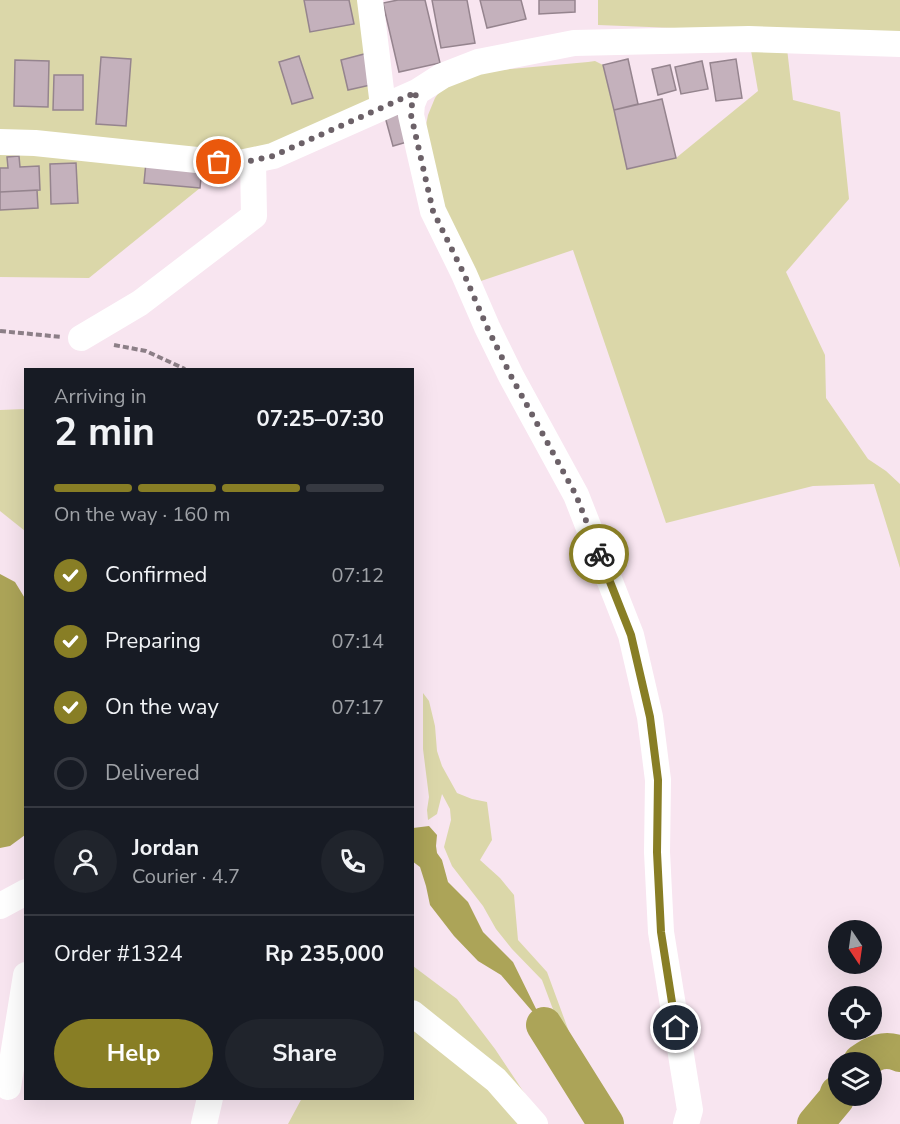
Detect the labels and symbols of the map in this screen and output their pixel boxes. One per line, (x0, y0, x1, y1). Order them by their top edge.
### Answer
pin (193, 136, 244, 187)
courier (569, 524, 629, 584)
north arrow (828, 920, 882, 974)
pin (650, 1002, 701, 1053)

